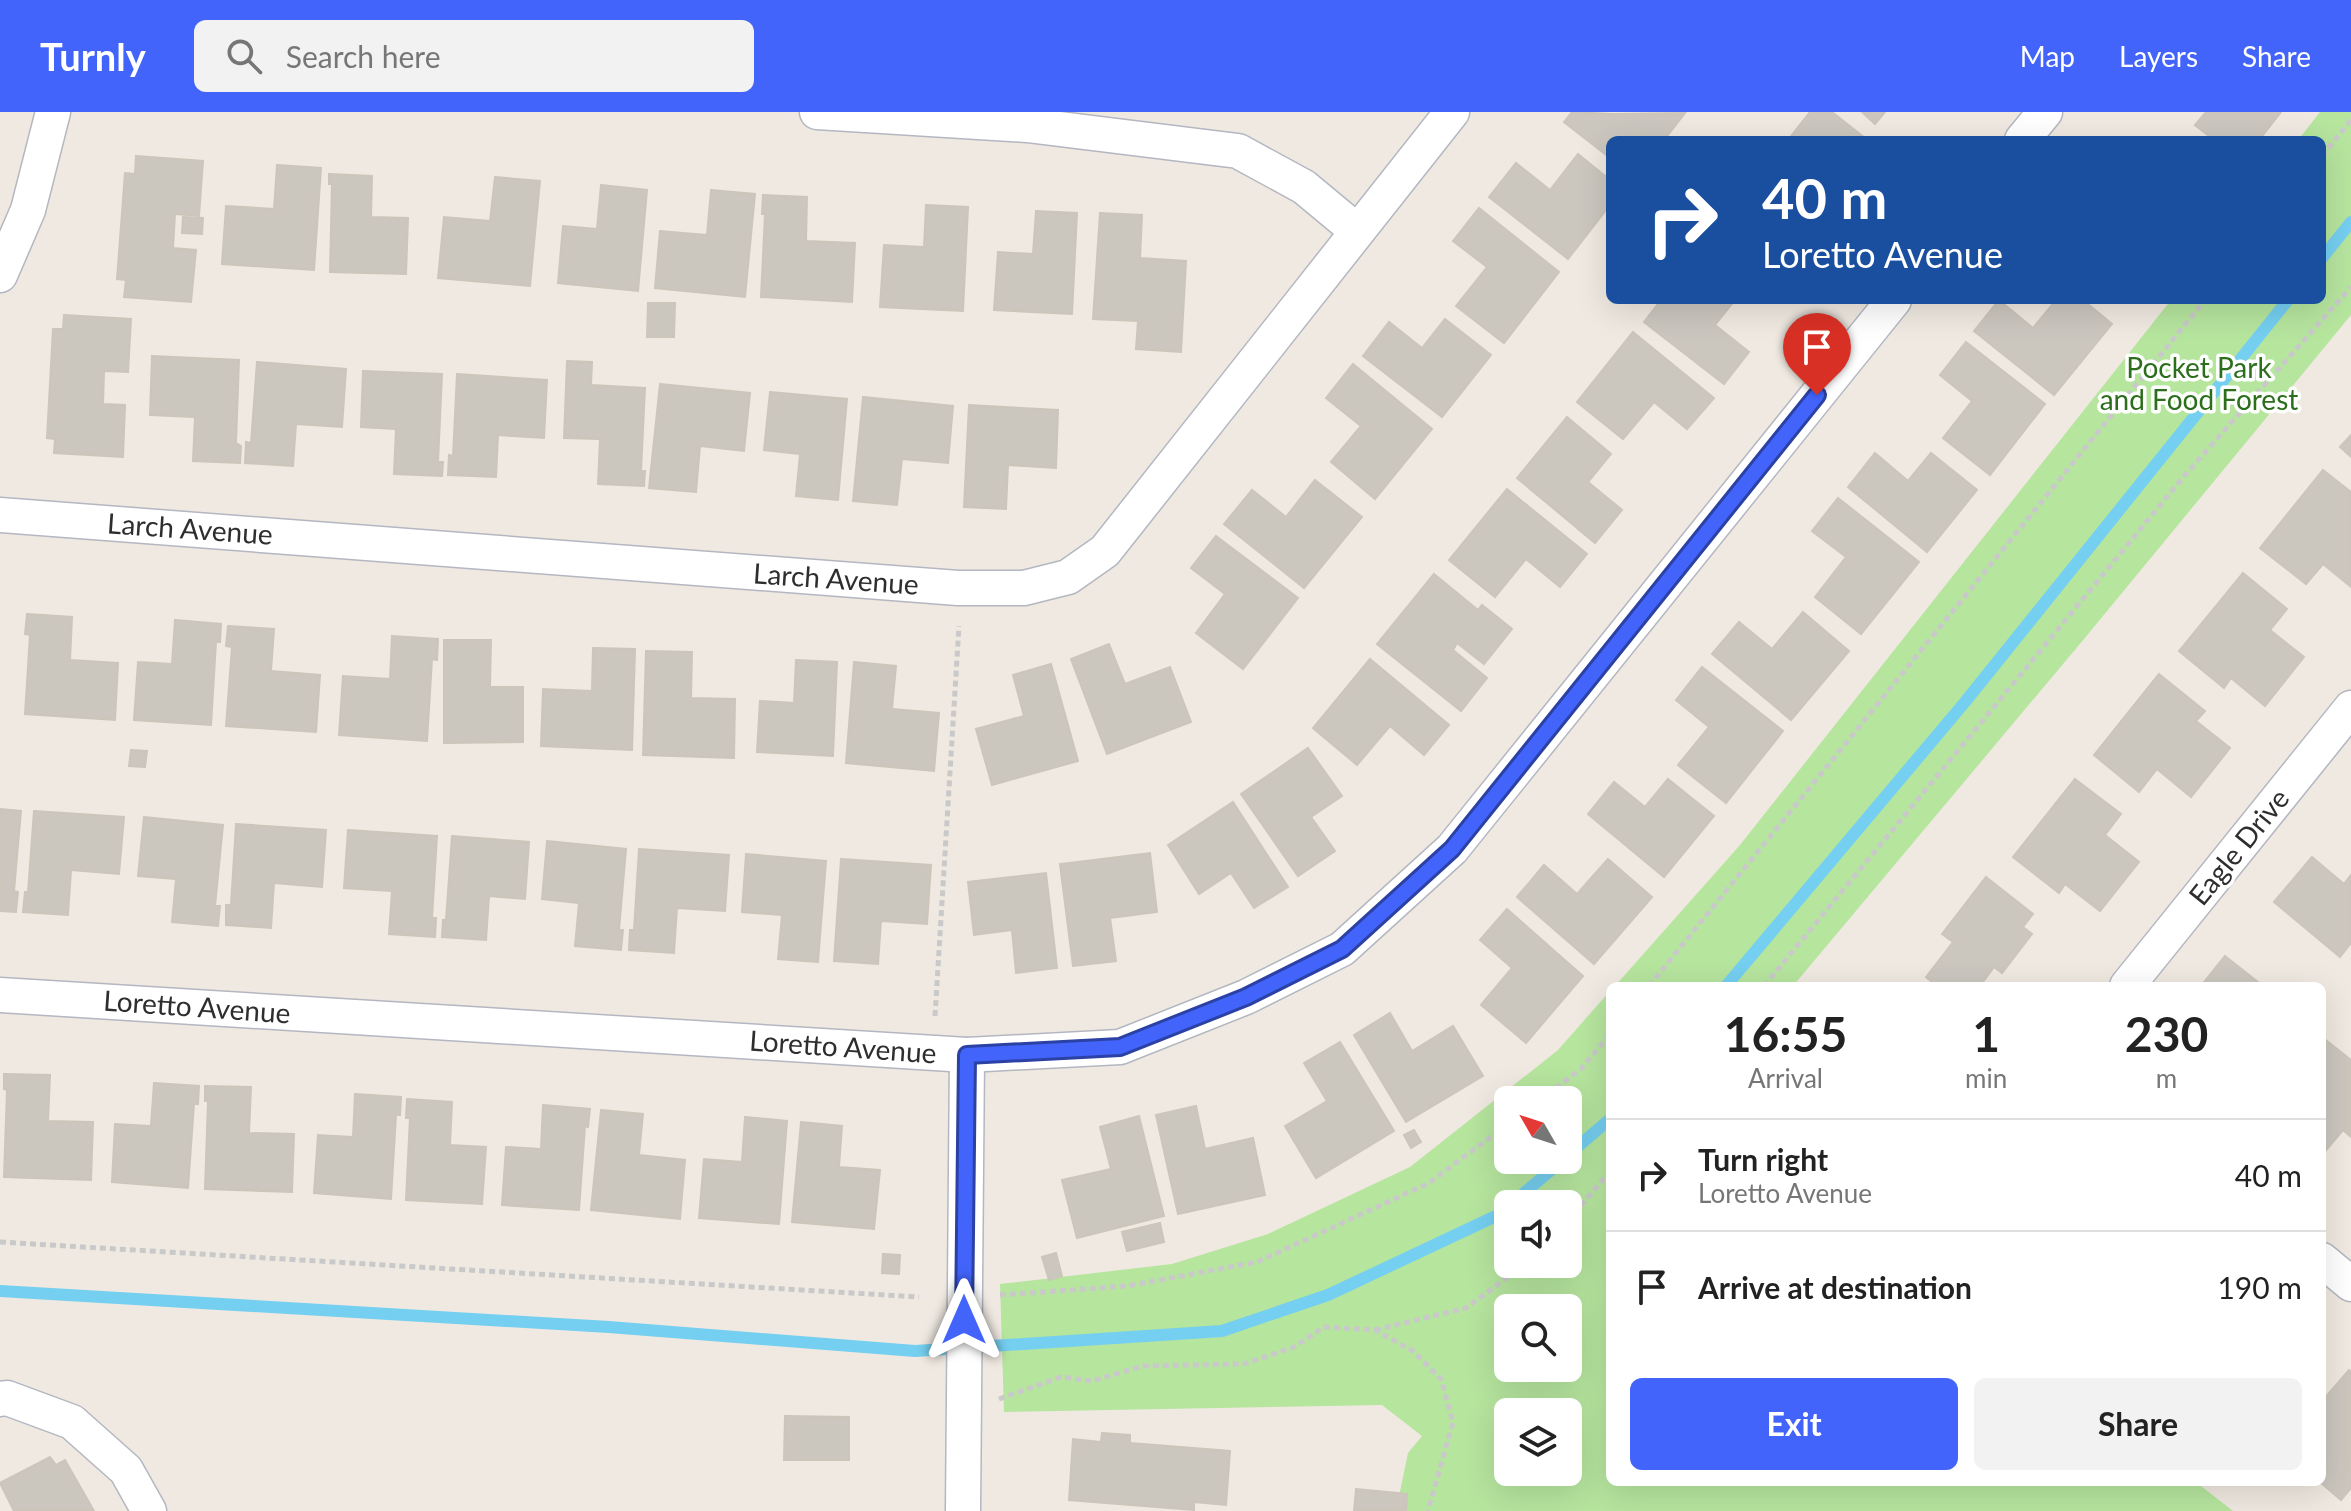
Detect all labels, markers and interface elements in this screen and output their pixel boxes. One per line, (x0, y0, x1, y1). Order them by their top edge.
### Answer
search box (194, 20, 754, 92)
text: Turnly (40, 33, 146, 79)
icon: search (222, 34, 266, 78)
text: Search here (286, 38, 441, 74)
text: Map (2020, 39, 2075, 73)
text: Layers (2119, 39, 2198, 73)
text: Share (2242, 39, 2311, 73)
text: 40 m (1762, 164, 1887, 231)
icon: right (1630, 168, 1734, 272)
text: Loretto Avenue (1762, 232, 2003, 276)
pin (1783, 313, 1851, 395)
icon: arrive (1795, 325, 1839, 369)
park label: Pocket Park and Food Forest (2100, 350, 2298, 416)
street label: Larch Avenue (106, 505, 274, 551)
street label: Larch Avenue (752, 555, 920, 601)
street label: Eagle Drive (2181, 781, 2295, 911)
street label: Loretto Avenue (102, 983, 292, 1029)
text: 16:55 (1724, 1005, 1847, 1062)
text: 1 (1972, 1005, 2000, 1062)
text: 230 (2125, 1005, 2208, 1062)
street label: Loretto Avenue (748, 1023, 938, 1069)
text: Arrival (1748, 1062, 1823, 1094)
text: min (1965, 1062, 2007, 1094)
text: m (2156, 1062, 2177, 1094)
north arrow (1494, 1086, 1582, 1174)
map controls (1494, 1086, 1582, 1486)
text: Turn right (1698, 1141, 1828, 1177)
icon: right (1630, 1153, 1674, 1197)
text: 40 m (2235, 1157, 2302, 1193)
text: Loretto Avenue (1698, 1177, 1872, 1209)
button: sound (1494, 1190, 1582, 1278)
icon: arrive (1630, 1265, 1674, 1309)
text: Arrive at destination (1698, 1269, 1972, 1305)
text: 190 m (2217, 1269, 2302, 1305)
position arrow (922, 1278, 1006, 1362)
button: search (1494, 1294, 1582, 1382)
button: Exit (1630, 1378, 1958, 1470)
button: Share (1974, 1378, 2302, 1470)
button: layers (1494, 1398, 1582, 1486)

